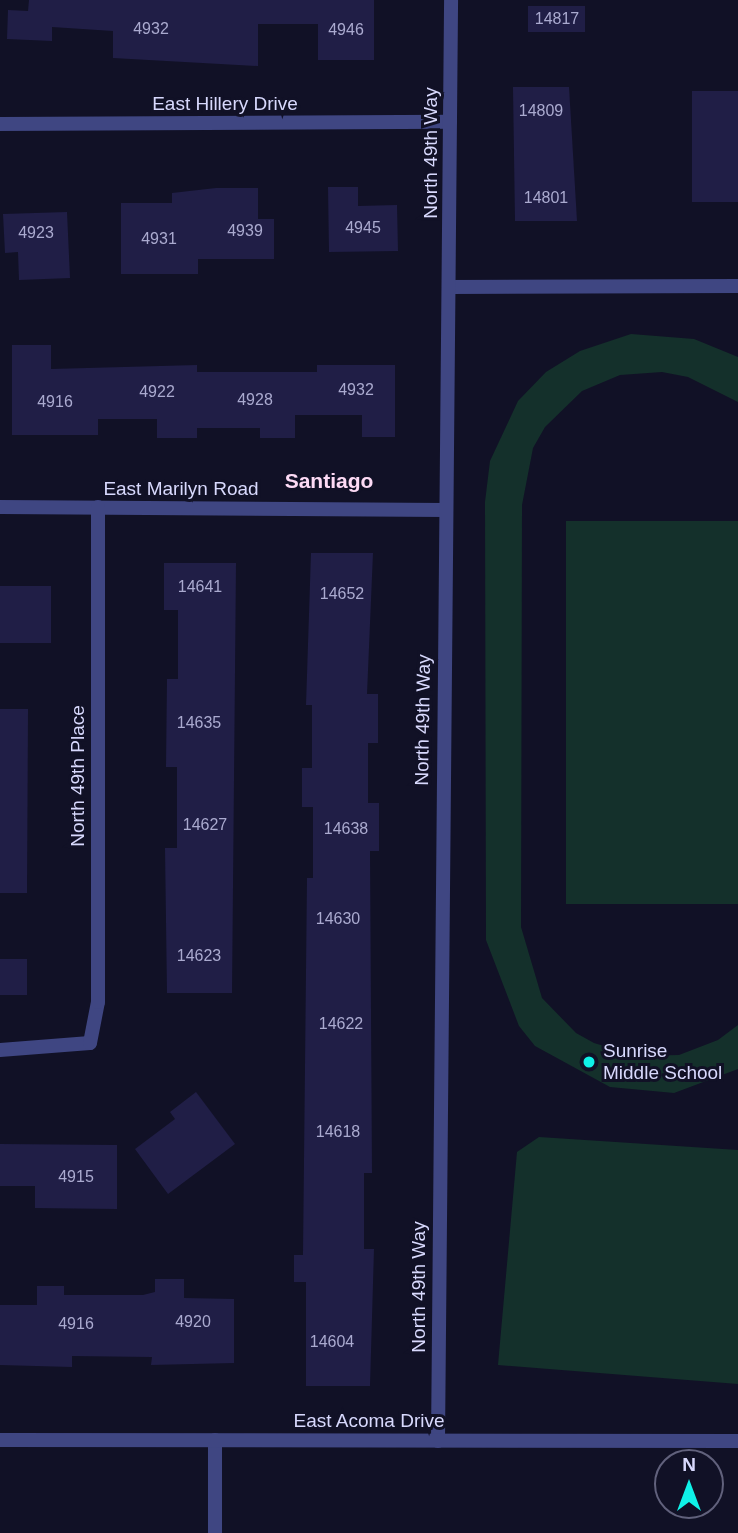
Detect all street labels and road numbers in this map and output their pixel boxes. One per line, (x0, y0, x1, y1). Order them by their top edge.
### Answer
street label: North 49th Way (420, 87, 442, 219)
street label: East Hillery Drive (152, 93, 298, 115)
street label: East Marilyn Road (103, 478, 259, 500)
street label: North 49th Way (410, 654, 436, 786)
street label: North 49th Place (67, 705, 89, 847)
street label: North 49th Way (408, 1221, 430, 1353)
street label: East Acoma Drive (293, 1410, 445, 1432)

